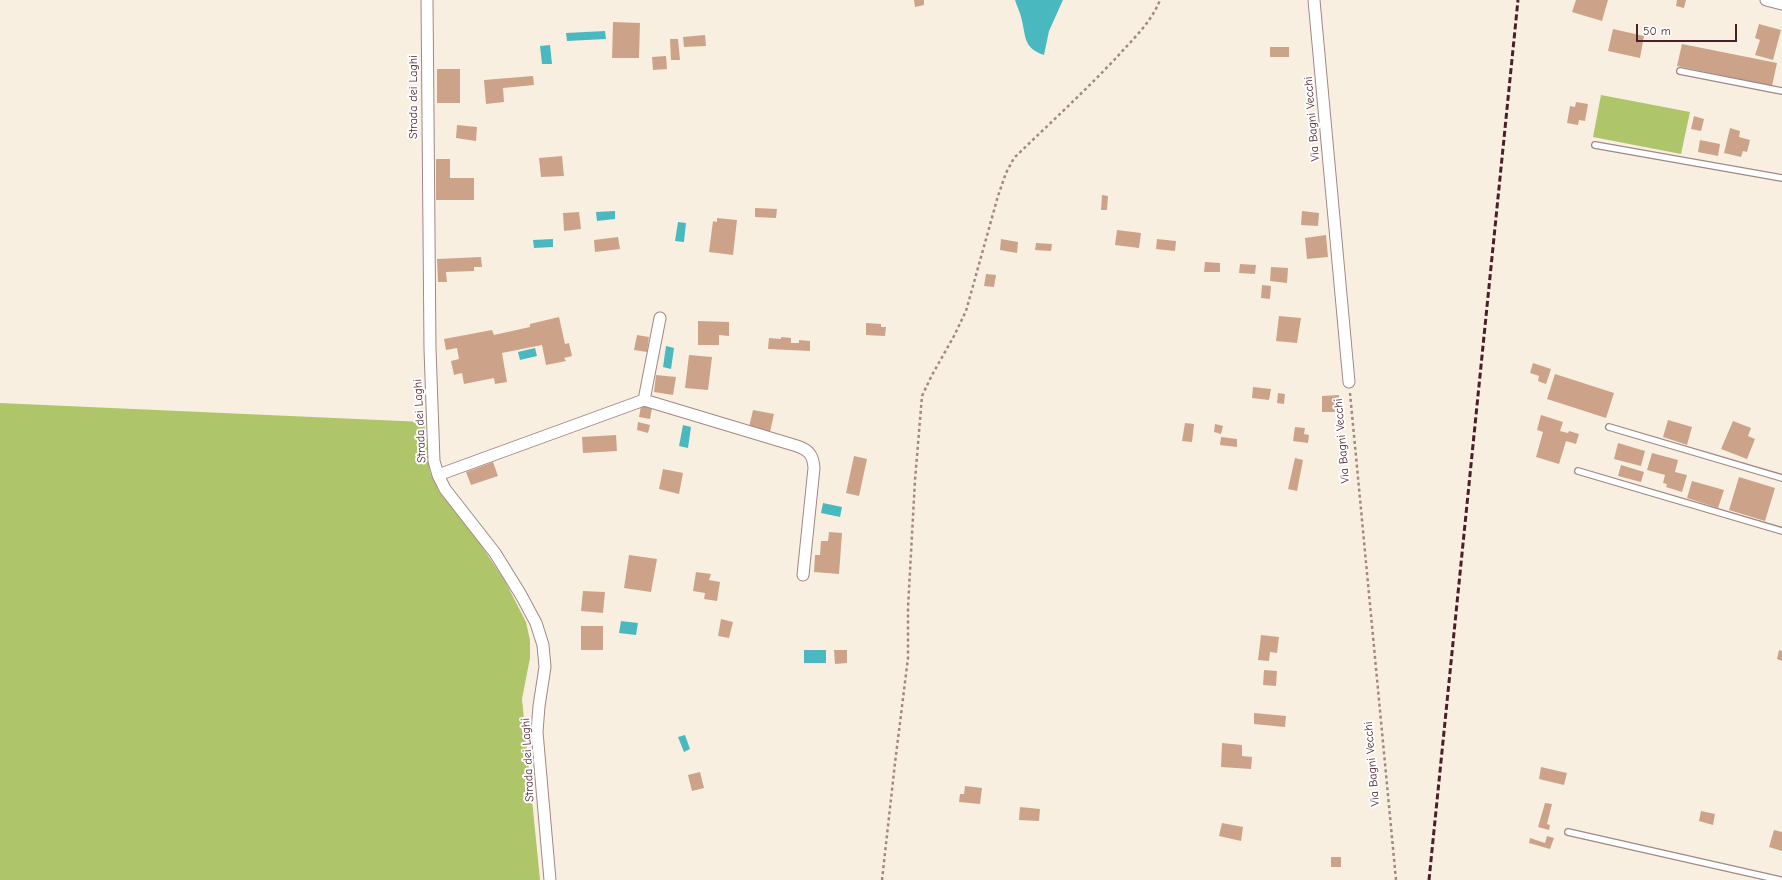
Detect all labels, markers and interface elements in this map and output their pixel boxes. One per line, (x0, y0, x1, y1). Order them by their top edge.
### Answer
scale bar (1638, 16, 1739, 42)
text: 50 m (1643, 24, 1671, 38)
street label: Strada dei Laghi (407, 55, 421, 139)
street label: Via Bagni Vecchi (1301, 76, 1323, 162)
street label: Strada dei Laghi (411, 379, 429, 463)
street label: Via Bagni Vecchi (1331, 398, 1353, 484)
street label: Strada dei Laghi (519, 718, 537, 802)
street label: Via Bagni Vecchi (1361, 721, 1383, 807)

